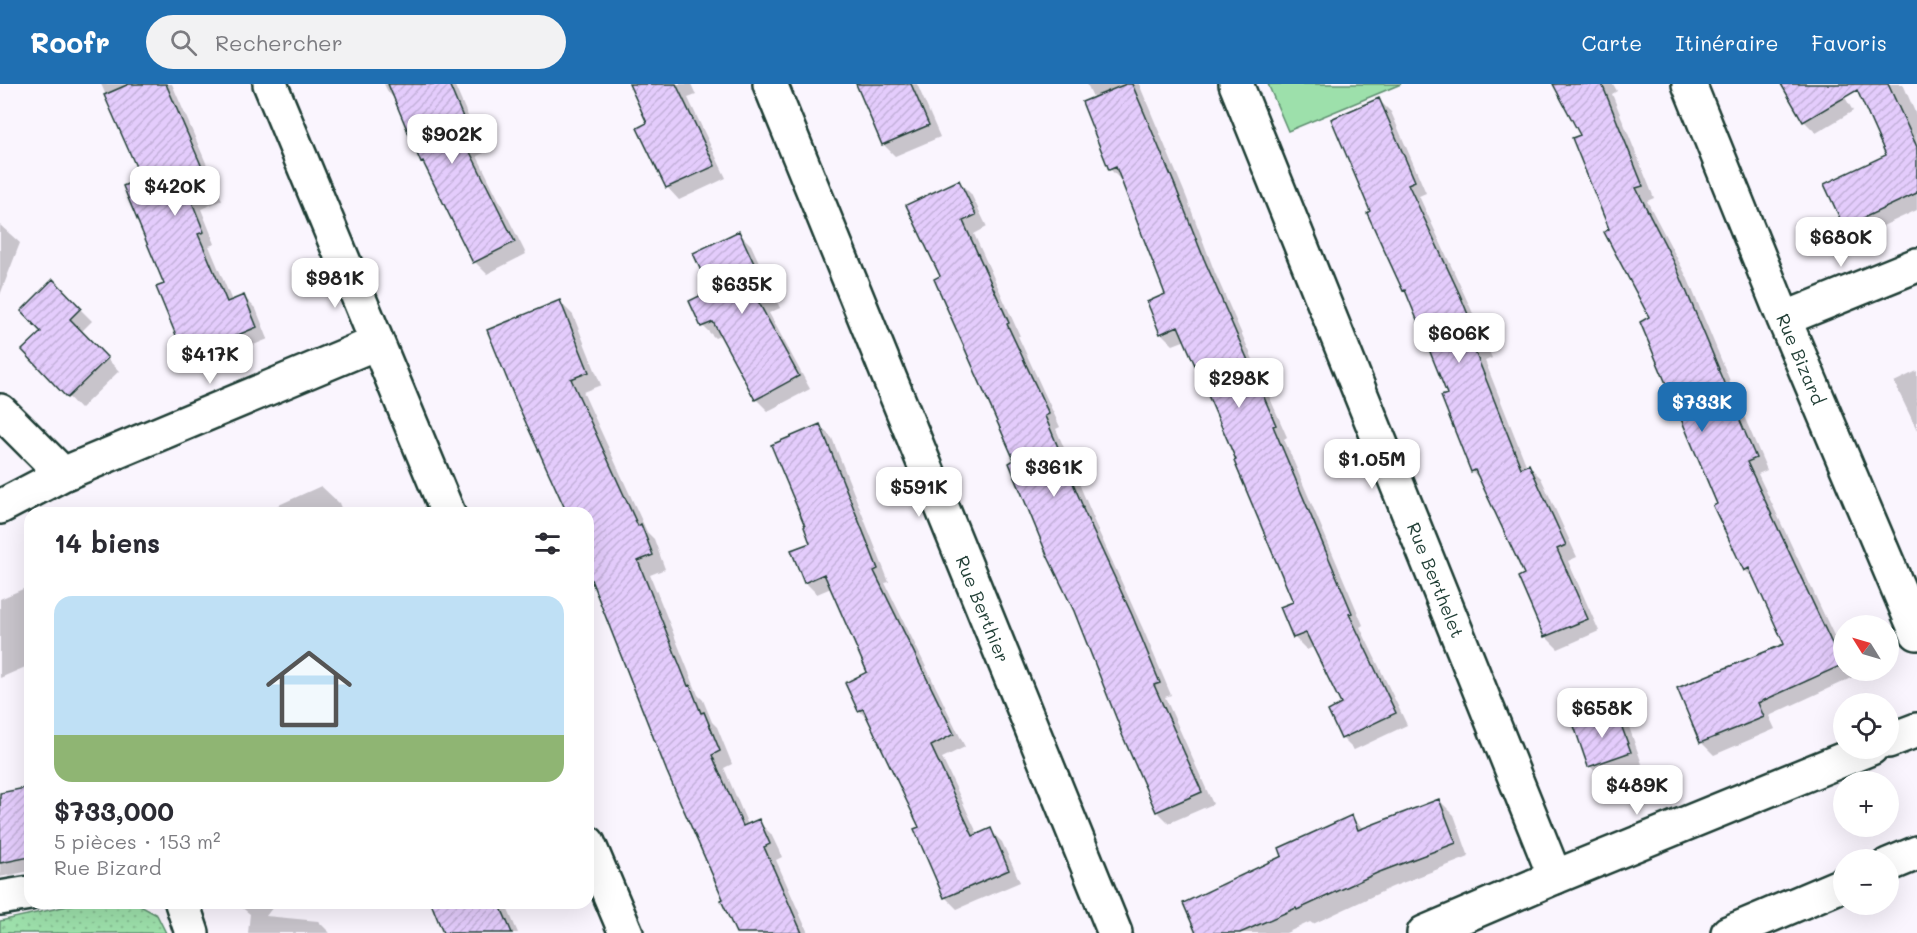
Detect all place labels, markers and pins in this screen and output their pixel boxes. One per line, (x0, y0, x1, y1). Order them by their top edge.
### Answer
pin: $902K (410, 114, 494, 165)
pin: $420K (133, 166, 217, 217)
pin: $680K (1799, 217, 1883, 268)
pin: $981K (293, 258, 377, 309)
pin: $635K (700, 264, 784, 315)
pin: $606K (1417, 313, 1501, 364)
pin: $417K (168, 334, 252, 385)
pin: $298K (1197, 358, 1281, 409)
pin: $733K (1660, 382, 1744, 433)
pin: $1.05M (1323, 439, 1421, 490)
pin: $361K (1012, 447, 1096, 498)
pin: $591K (877, 467, 961, 518)
pin: $658K (1560, 688, 1644, 739)
pin: $489K (1595, 765, 1679, 816)

